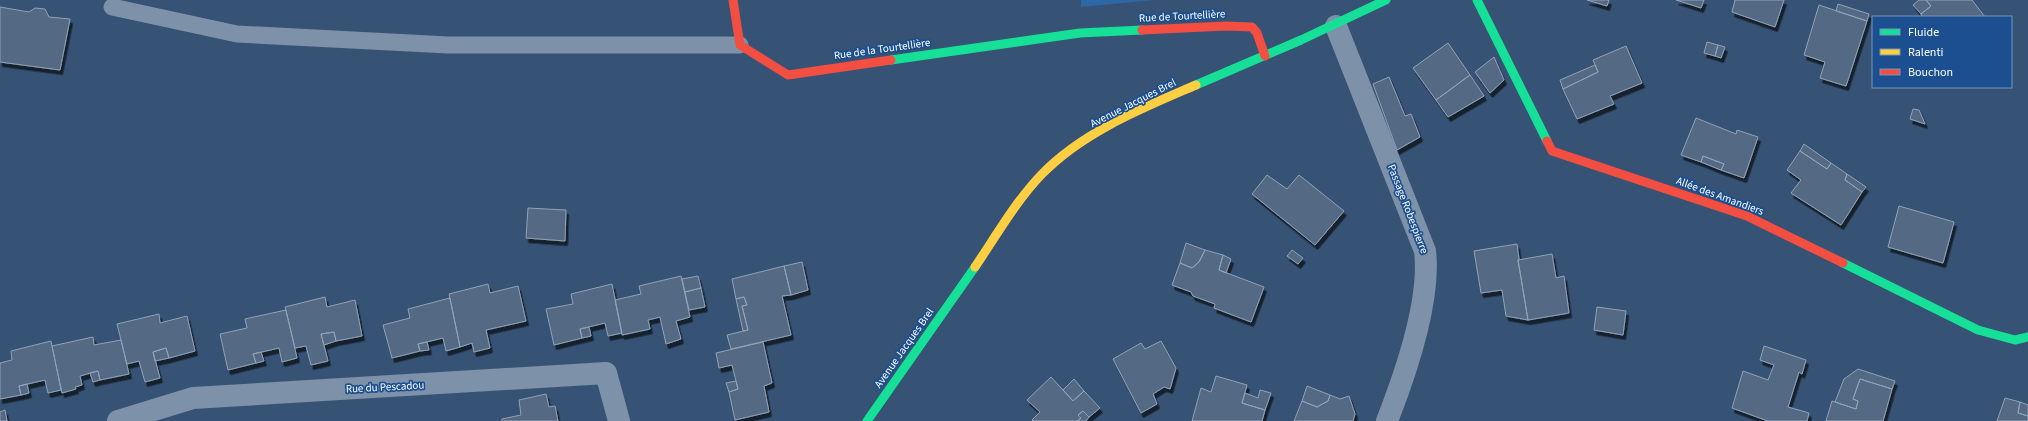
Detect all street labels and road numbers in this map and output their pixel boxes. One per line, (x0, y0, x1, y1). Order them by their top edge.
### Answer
street label: Rue de Tourtellière (1138, 6, 1226, 26)
street label: Rue de la Tourtellière (833, 35, 932, 63)
street label: Avenue Jacques Brel (1087, 75, 1179, 131)
street label: Passage Robespierre (1384, 162, 1432, 256)
street label: Allée des Amandiers (1674, 173, 1766, 219)
street label: Avenue Jacques Brel (871, 305, 937, 391)
street label: Rue du Pescadou (345, 377, 425, 397)

